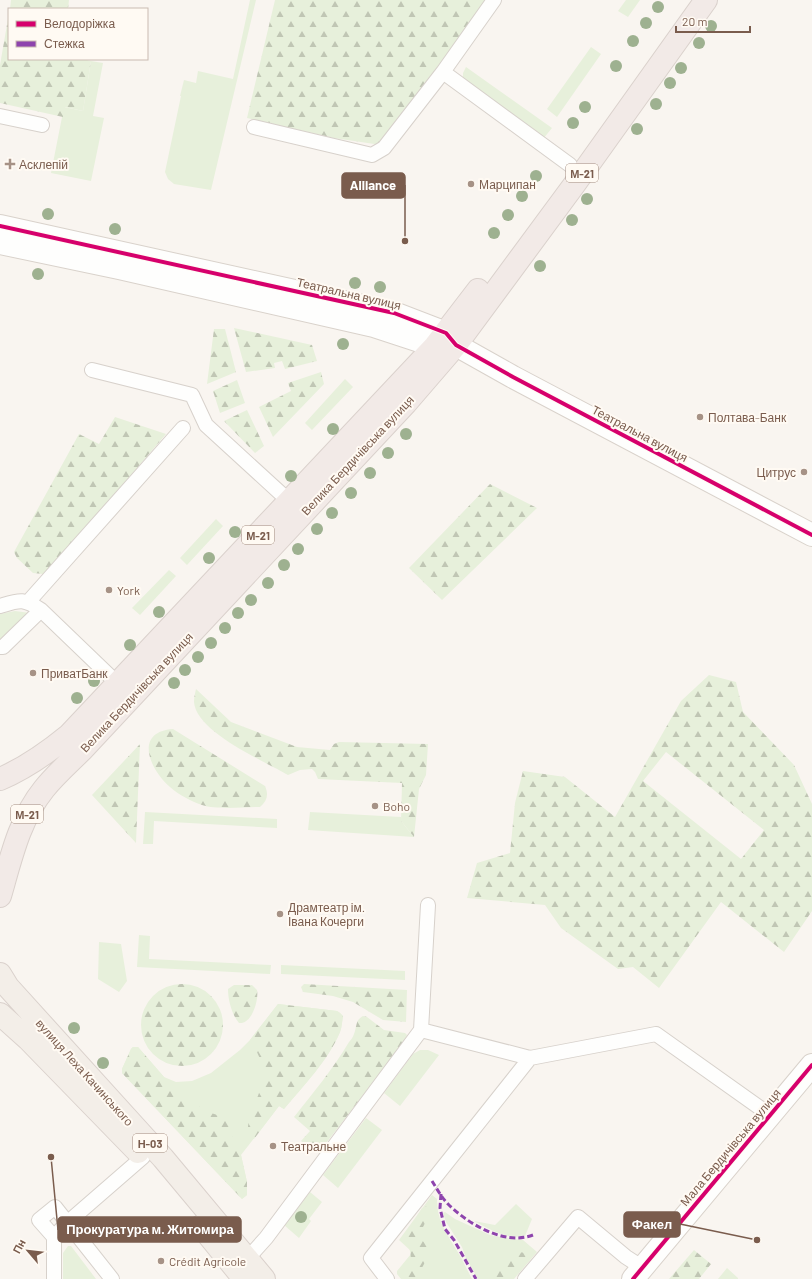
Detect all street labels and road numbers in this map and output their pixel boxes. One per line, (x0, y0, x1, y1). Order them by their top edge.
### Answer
road number: М-21 (566, 164, 598, 182)
street label: Театральна вулиця (295, 274, 402, 313)
street label: Велика Бердичівська вулиця (298, 392, 417, 518)
street label: Театральна вулиця (589, 402, 690, 465)
road number: М-21 (242, 526, 274, 544)
street label: Велика Бердичівська вулиця (77, 629, 196, 755)
road number: М-21 (11, 805, 43, 823)
street label: вулиця Леха Качинського (33, 1016, 137, 1129)
street label: Мала Бердичівська вулиця (677, 1086, 784, 1209)
road number: Н-03 (133, 1134, 167, 1152)

